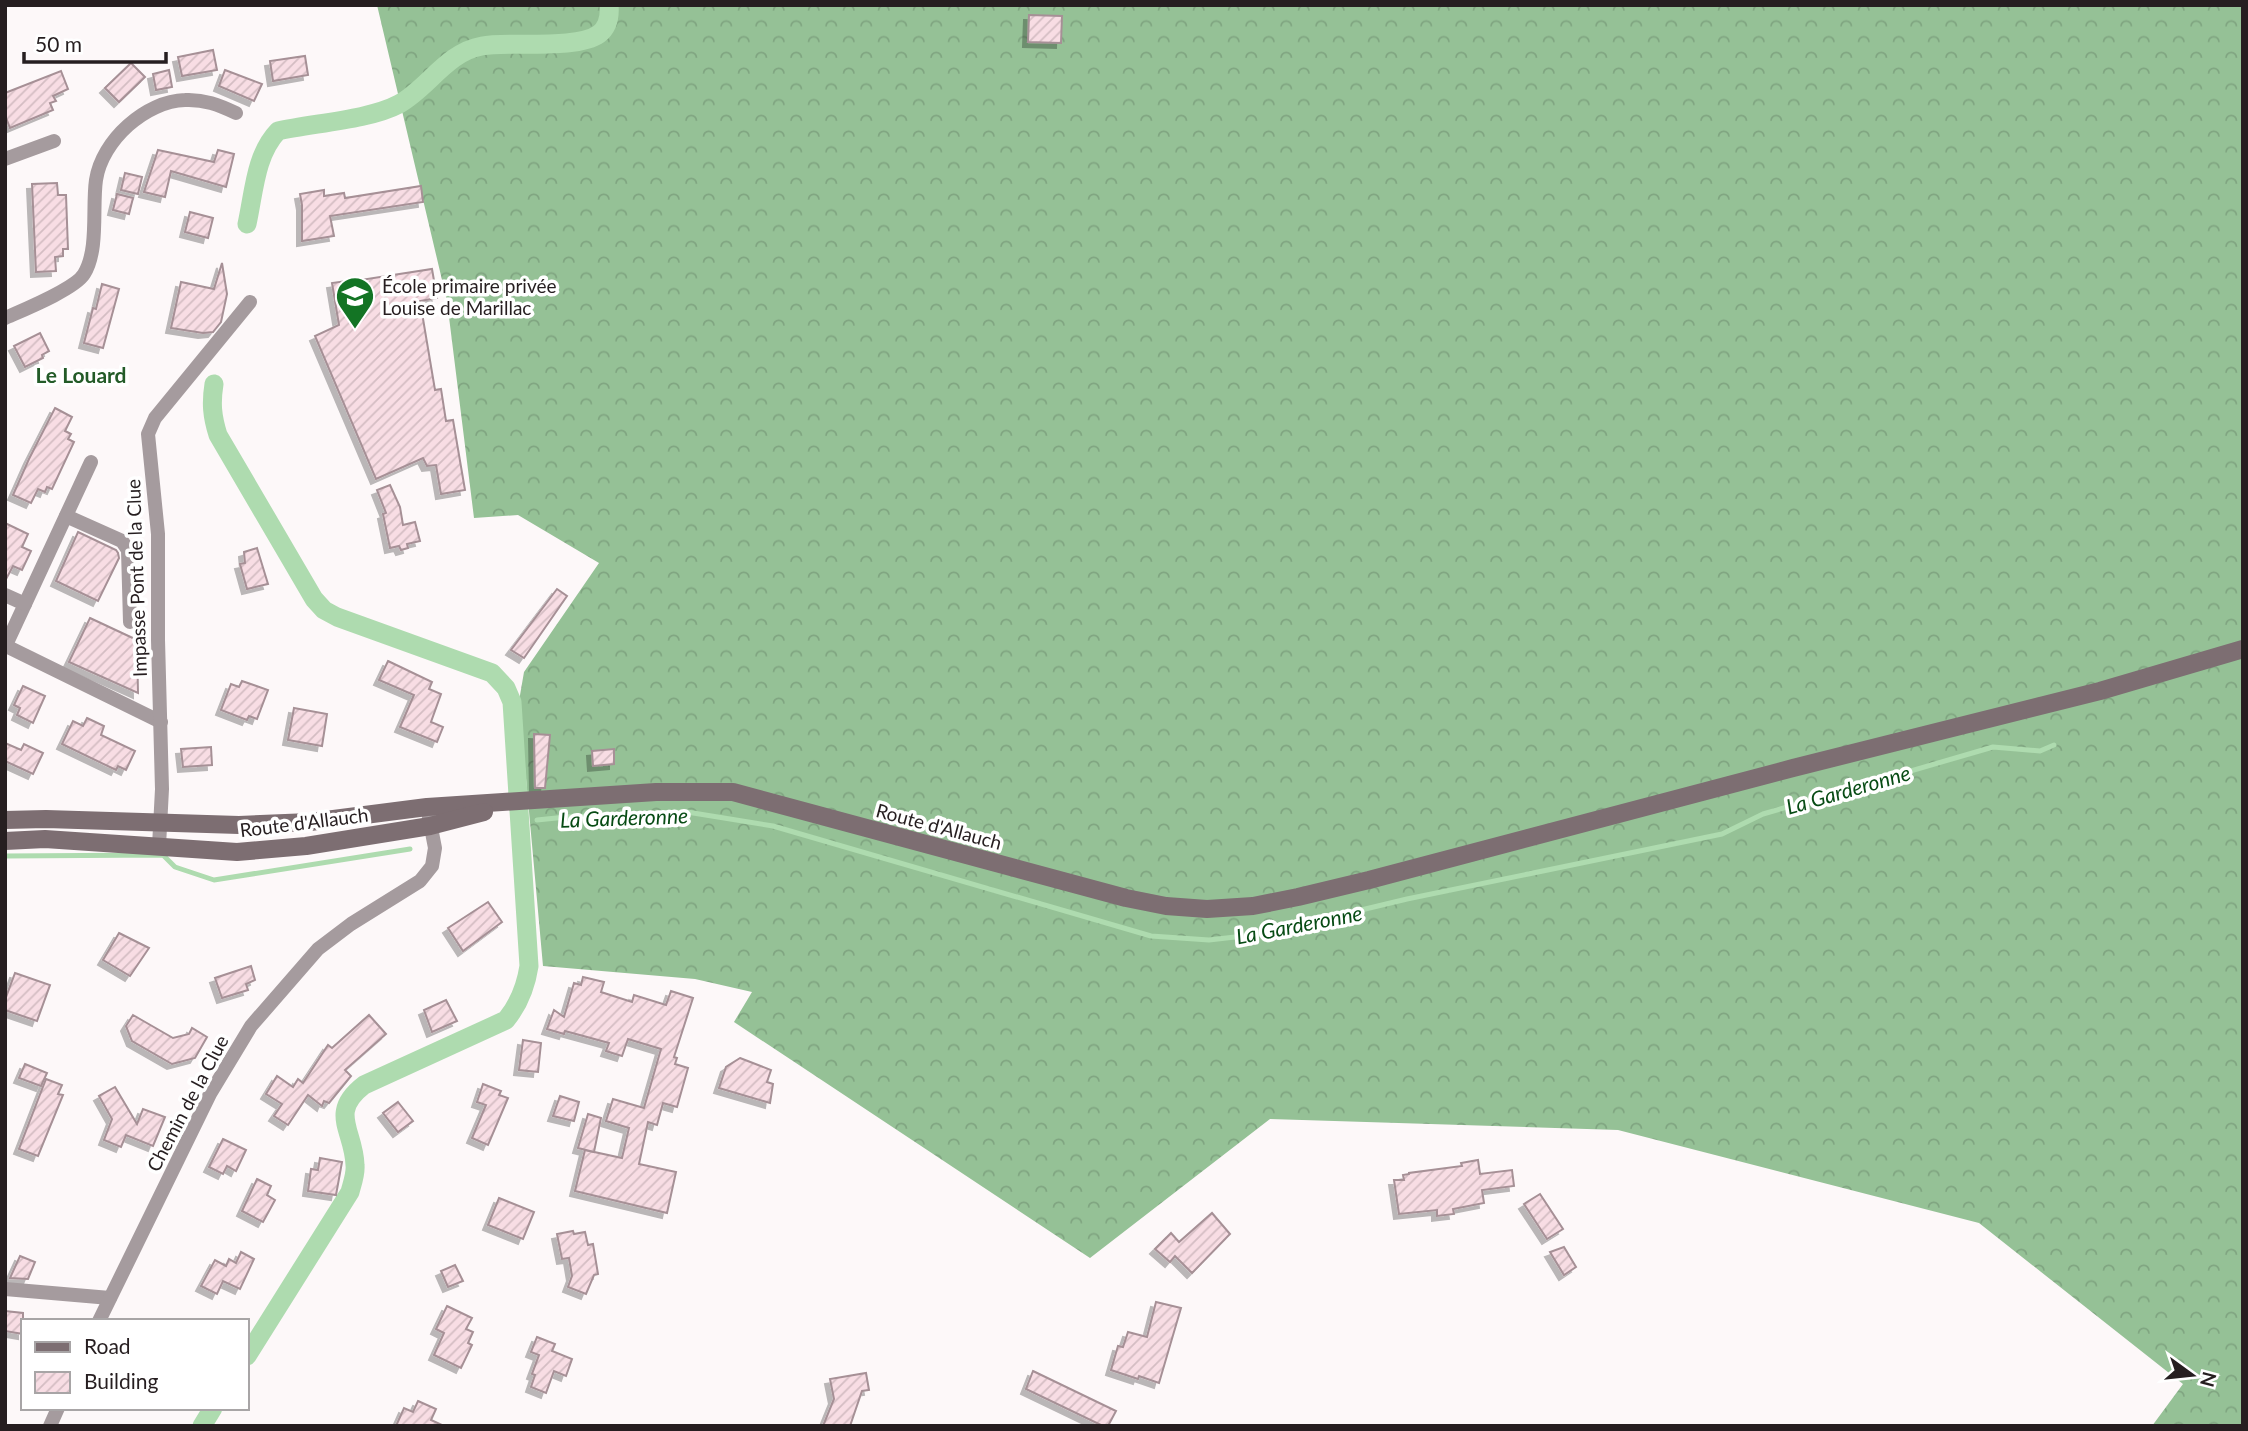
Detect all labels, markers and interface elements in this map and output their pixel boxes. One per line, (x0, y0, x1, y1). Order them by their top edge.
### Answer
scale bar (24, 21, 166, 65)
text: 50 m (35, 31, 82, 56)
place label: École primaire privée Louise de Marillac (382, 274, 556, 319)
school or university icon: École primaire privée Louise de Marillac (334, 275, 376, 330)
district label: Le Louard (35, 362, 127, 387)
street label: Impasse Pont de la Clue (121, 479, 151, 677)
water label: La Garderonne (1783, 759, 1913, 819)
street label: Route d'Allauch (874, 798, 1004, 854)
water label: La Garderonne (560, 802, 688, 832)
street label: Route d'Allauch (238, 803, 370, 841)
water label: La Garderonne (1234, 900, 1364, 948)
street label: Chemin de la Clue (141, 1031, 233, 1175)
legend (21, 1319, 248, 1410)
text: Road (84, 1333, 131, 1358)
north arrow (2157, 1340, 2227, 1410)
text: Building (84, 1368, 159, 1393)
text: N (2196, 1369, 2222, 1390)

